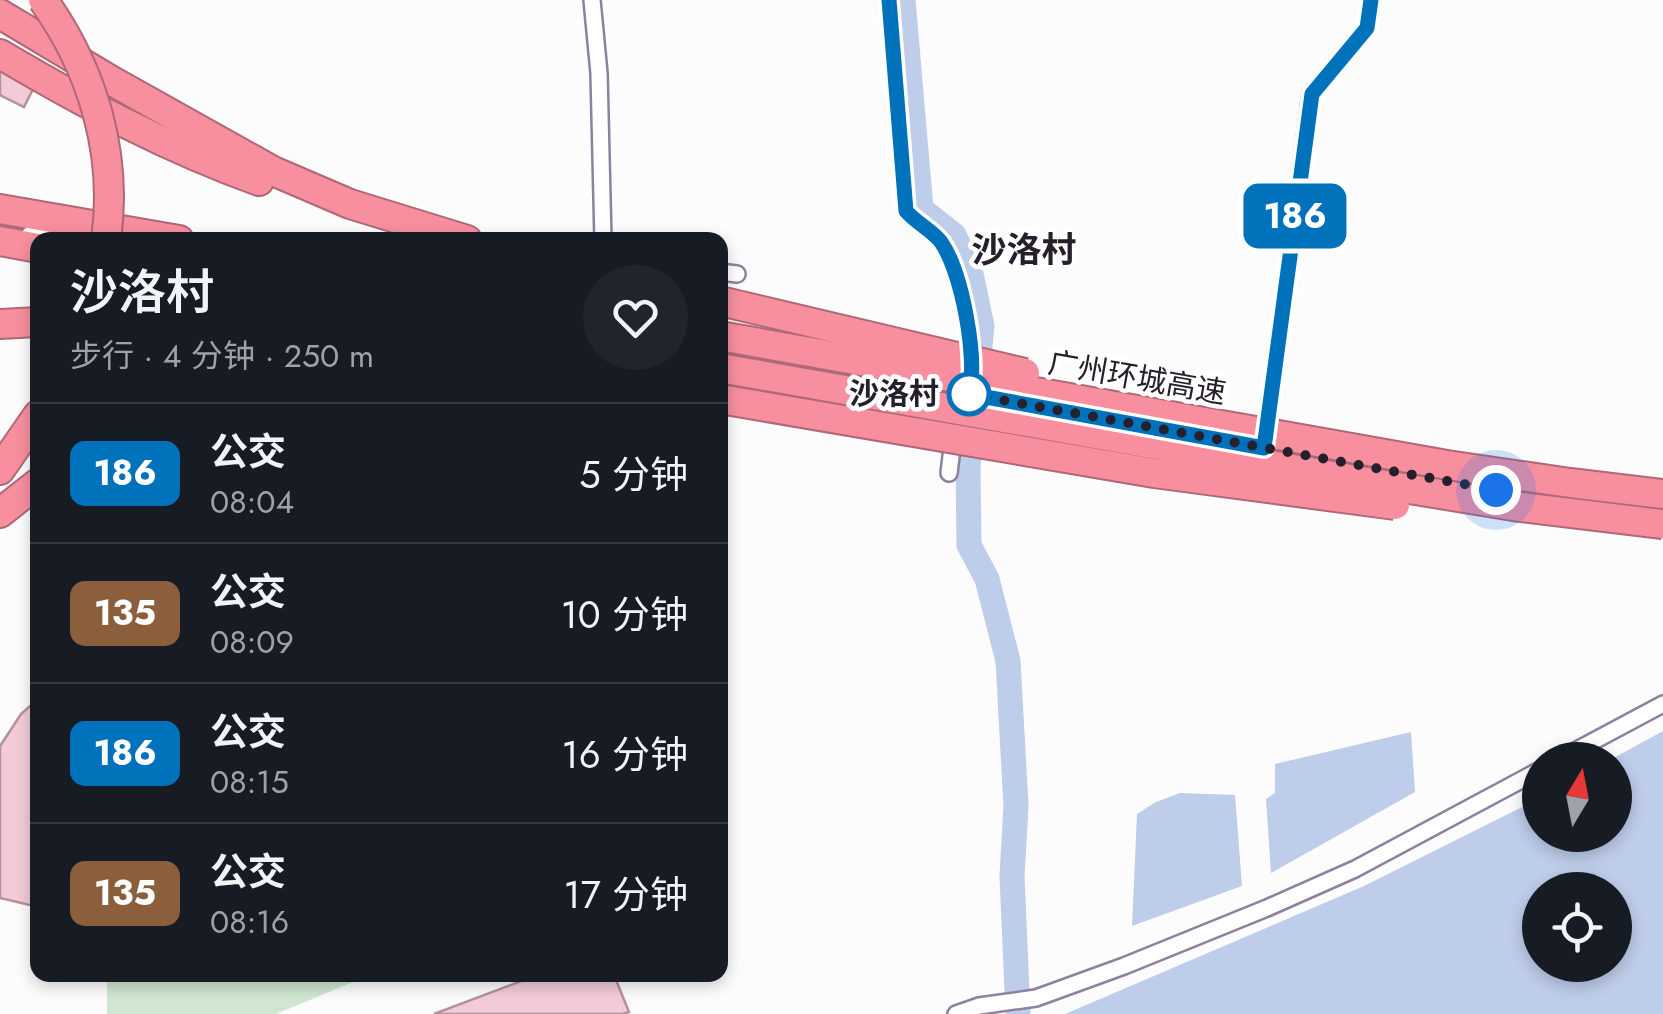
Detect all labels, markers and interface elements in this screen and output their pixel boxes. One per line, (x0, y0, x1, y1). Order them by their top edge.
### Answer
line badge: 186 (1238, 184, 1352, 248)
text: 186 (1263, 191, 1327, 241)
district label: 沙洛村 (971, 225, 1077, 275)
text: 沙洛村 (70, 258, 214, 327)
button: heart (583, 265, 688, 370)
text: 步行 · 4 分钟 · 250 m (70, 333, 374, 379)
street label: 广州环城高速 (1045, 341, 1229, 414)
place label: 沙洛村 (849, 372, 939, 415)
marker: 沙洛村 (948, 373, 990, 415)
text: 公交 (210, 424, 286, 479)
text: 5 分钟 (579, 447, 688, 502)
text: 186 (93, 448, 157, 498)
your location (1471, 465, 1521, 515)
text: 08:04 (210, 479, 294, 525)
text: 公交 (210, 564, 286, 619)
text: 10 分钟 (561, 587, 688, 642)
text: 135 (94, 588, 156, 638)
text: 08:09 (210, 619, 294, 665)
text: 公交 (210, 704, 286, 759)
text: 16 分钟 (562, 727, 688, 782)
text: 186 (93, 728, 157, 778)
north arrow (1522, 742, 1632, 852)
map controls (1522, 742, 1632, 982)
text: 08:15 (210, 759, 289, 805)
text: 公交 (210, 844, 286, 899)
text: 17 分钟 (564, 867, 688, 922)
text: 135 (94, 868, 156, 918)
button: locate (1522, 872, 1632, 982)
text: 08:16 (210, 899, 289, 945)

